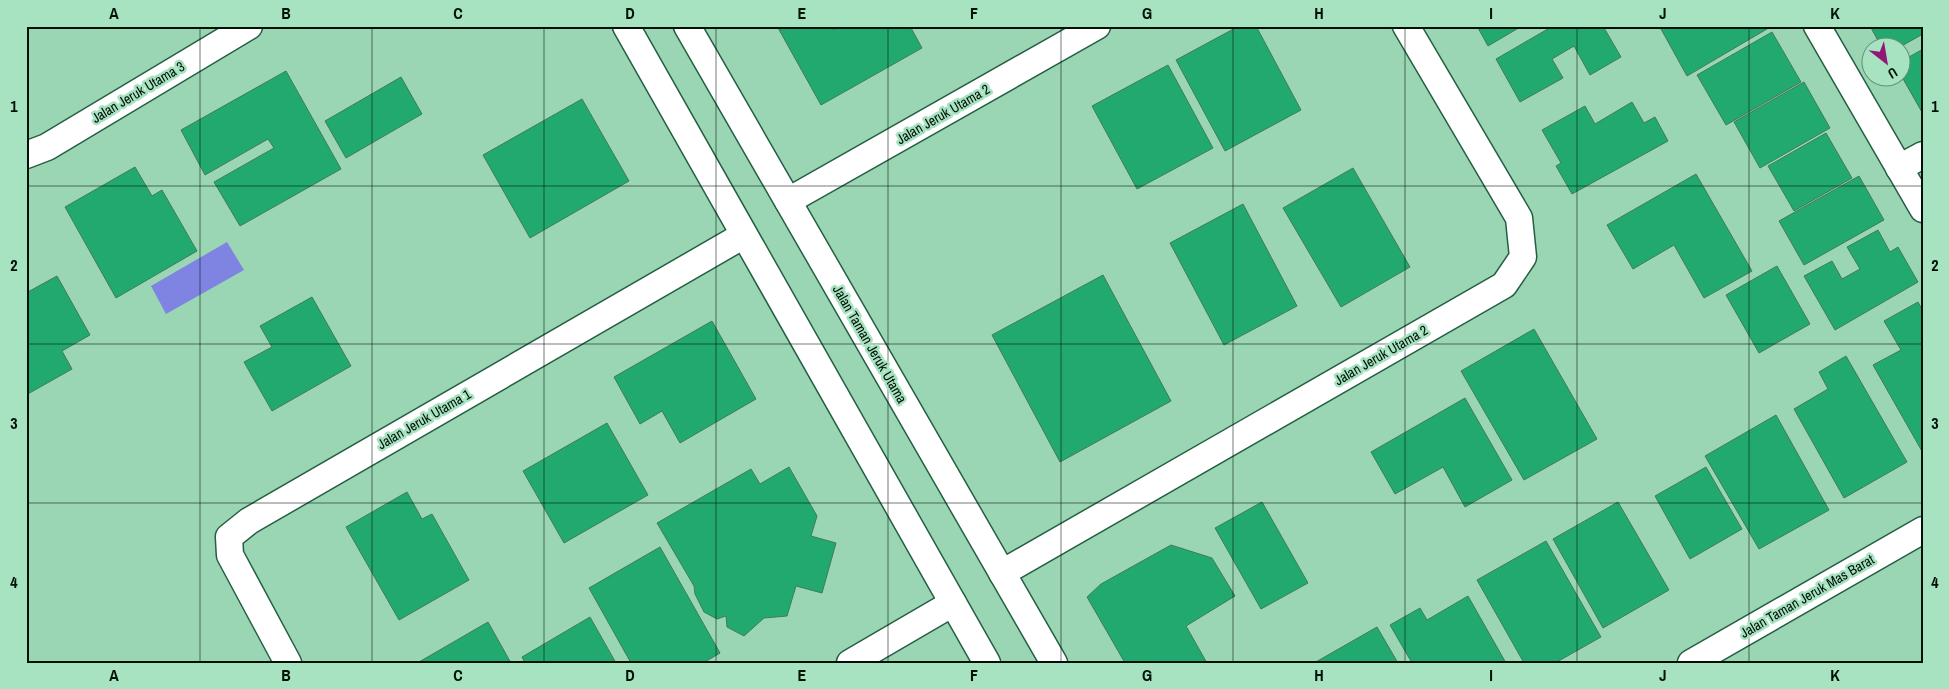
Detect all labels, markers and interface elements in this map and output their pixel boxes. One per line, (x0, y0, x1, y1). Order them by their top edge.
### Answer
text: A (109, 2, 119, 24)
text: B (281, 2, 291, 24)
text: C (453, 2, 463, 24)
text: D (625, 2, 635, 24)
text: E (798, 2, 807, 24)
text: F (970, 2, 978, 24)
text: G (1142, 2, 1152, 24)
text: H (1314, 2, 1324, 24)
text: I (1489, 2, 1493, 24)
text: J (1659, 2, 1667, 24)
text: K (1830, 2, 1840, 24)
north arrow (1862, 38, 1912, 88)
street label: Jalan Jeruk Utama 3 (88, 57, 188, 127)
text: U (1885, 63, 1901, 83)
street label: Jalan Jeruk Utama 2 (893, 80, 993, 148)
text: 1 (10, 95, 18, 117)
text: 1 (1931, 95, 1939, 117)
text: 2 (10, 254, 18, 276)
text: 2 (1931, 254, 1939, 276)
street label: Jalan Taman Jeruk Utama (829, 282, 911, 407)
street label: Jalan Jeruk Utama 2 (1331, 321, 1431, 389)
street label: Jalan Jeruk Utama 1 (374, 385, 475, 453)
text: 3 (10, 412, 18, 434)
text: 3 (1931, 412, 1939, 434)
street label: Jalan Taman Jeruk Mas Barat (1737, 550, 1877, 642)
text: 4 (10, 571, 18, 593)
text: 4 (1931, 571, 1939, 593)
text: A (109, 664, 119, 686)
text: B (281, 664, 291, 686)
text: C (453, 664, 463, 686)
text: D (625, 664, 635, 686)
text: E (798, 664, 807, 686)
text: F (970, 664, 978, 686)
text: G (1142, 664, 1152, 686)
text: H (1314, 664, 1324, 686)
text: I (1489, 664, 1493, 686)
text: J (1659, 664, 1667, 686)
text: K (1830, 664, 1840, 686)

